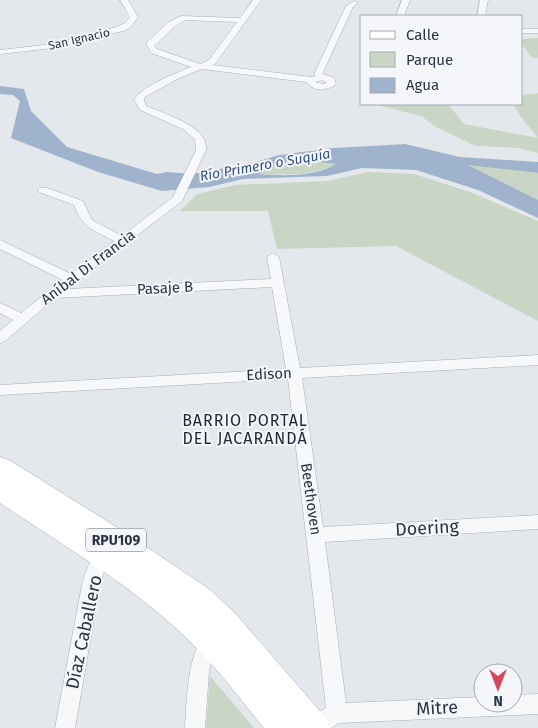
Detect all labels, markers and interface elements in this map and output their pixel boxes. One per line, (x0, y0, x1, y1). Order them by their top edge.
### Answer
legend (360, 15, 523, 105)
street label: San Ignacio (47, 25, 111, 53)
text: Calle (406, 26, 439, 44)
text: Parque (406, 51, 453, 69)
text: Agua (406, 76, 439, 94)
water label: Río Primero o Suquía (198, 145, 332, 185)
street label: Aníbal Di Francia (37, 226, 139, 308)
street label: Pasaje B (136, 278, 194, 298)
street label: Edison (246, 364, 292, 384)
district label: BARRIO PORTAL DEL JACARANDÁ (182, 411, 308, 448)
street label: Beethoven (297, 462, 325, 536)
street label: Doering (395, 515, 460, 541)
road number: RPU109 (86, 528, 146, 552)
street label: Díaz Caballero (61, 573, 107, 691)
north arrow (473, 663, 523, 713)
text: N (493, 692, 503, 709)
street label: Mitre (416, 696, 458, 720)

